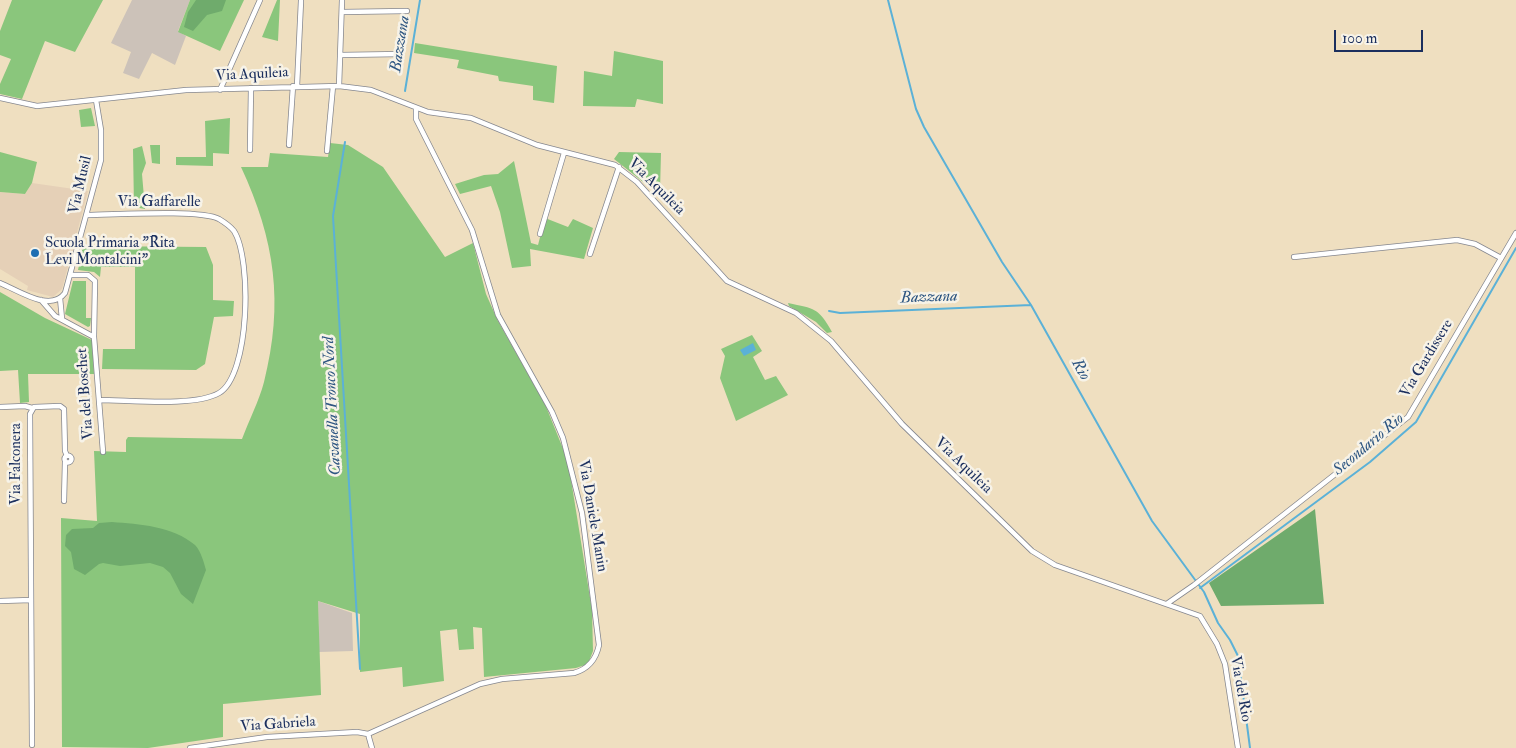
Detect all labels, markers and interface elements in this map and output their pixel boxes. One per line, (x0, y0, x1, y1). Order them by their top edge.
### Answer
water label: Bazzana (387, 14, 415, 74)
scale bar (1336, 20, 1425, 52)
text: 100 m (1342, 29, 1377, 48)
street label: Via Aquileia (215, 64, 289, 86)
street label: Via Musil (66, 154, 96, 216)
street label: Via Aquileia (624, 155, 688, 219)
street label: Via Gaffarelle (117, 194, 201, 212)
place label: Scuola Primaria "Rita Levi Montalcini" (45, 235, 175, 270)
marker: Scuola Primaria "Rita Levi Montalcini" (29, 247, 41, 259)
water label: Bazzana (900, 287, 958, 309)
street label: Via Gardissere (1397, 317, 1457, 401)
water label: Cavanella Tronco Nord (320, 336, 346, 476)
street label: Via del Boschet (74, 348, 98, 440)
water label: Rio (1066, 356, 1094, 384)
water label: Secondario Rio (1330, 410, 1408, 480)
street label: Via Falconera (8, 423, 26, 505)
street label: Via Aquileia (930, 434, 996, 498)
street label: Via Daniele Manin (573, 459, 611, 573)
street label: Via del Rio (1225, 655, 1255, 723)
street label: Via Gabriela (240, 713, 316, 737)

